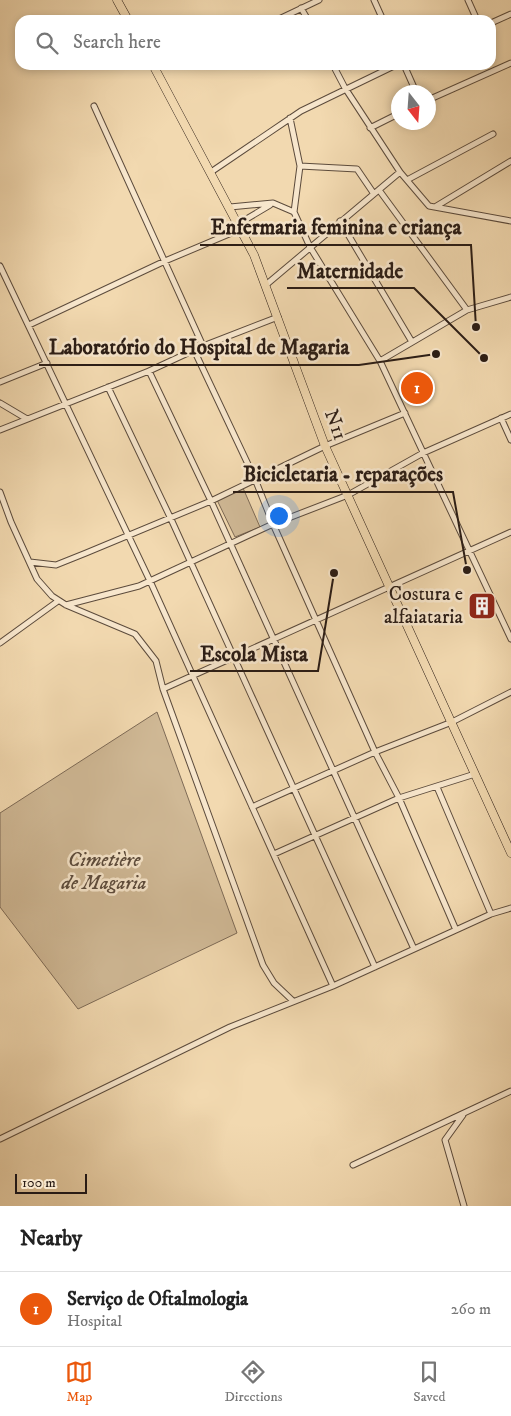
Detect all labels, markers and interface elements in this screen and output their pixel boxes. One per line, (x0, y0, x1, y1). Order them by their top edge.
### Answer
search box (15, 15, 496, 70)
icon: search (33, 29, 61, 57)
text: Search here (73, 31, 161, 54)
north arrow (391, 85, 436, 130)
callout: Enfermaria feminina e criança (200, 209, 471, 245)
text: Enfermaria feminina e criança (211, 215, 463, 241)
callout: Maternidade (287, 252, 414, 288)
text: Maternidade (297, 259, 403, 285)
callout: Laboratório do Hospital de Magaria (39, 329, 359, 365)
text: Laboratório do Hospital de Magaria (49, 335, 350, 361)
pin: 1 (401, 369, 433, 407)
street label: N11 (318, 406, 352, 444)
callout: Bicicletaria - reparações (233, 456, 453, 492)
text: Bicicletaria - reparações (243, 462, 443, 488)
your location (266, 503, 292, 529)
place label: Costura e alfaiataria (384, 582, 464, 630)
building icon: Costura e alfaiataria (467, 591, 497, 621)
callout: Escola Mista (190, 635, 318, 671)
text: Escola Mista (200, 642, 309, 668)
park label: Cimetière de Magaria (61, 848, 146, 896)
scale bar (15, 1171, 88, 1194)
text: 100 m (22, 1174, 56, 1192)
text: Nearby (20, 1226, 82, 1252)
text: Serviço de Oftalmologia (67, 1288, 248, 1311)
text: 1 (33, 1299, 39, 1319)
text: 260 m (451, 1299, 491, 1319)
text: Hospital (67, 1311, 122, 1331)
tab: Map (65, 1358, 93, 1406)
tab: Directions (224, 1358, 282, 1406)
tab: Saved (413, 1358, 446, 1406)

